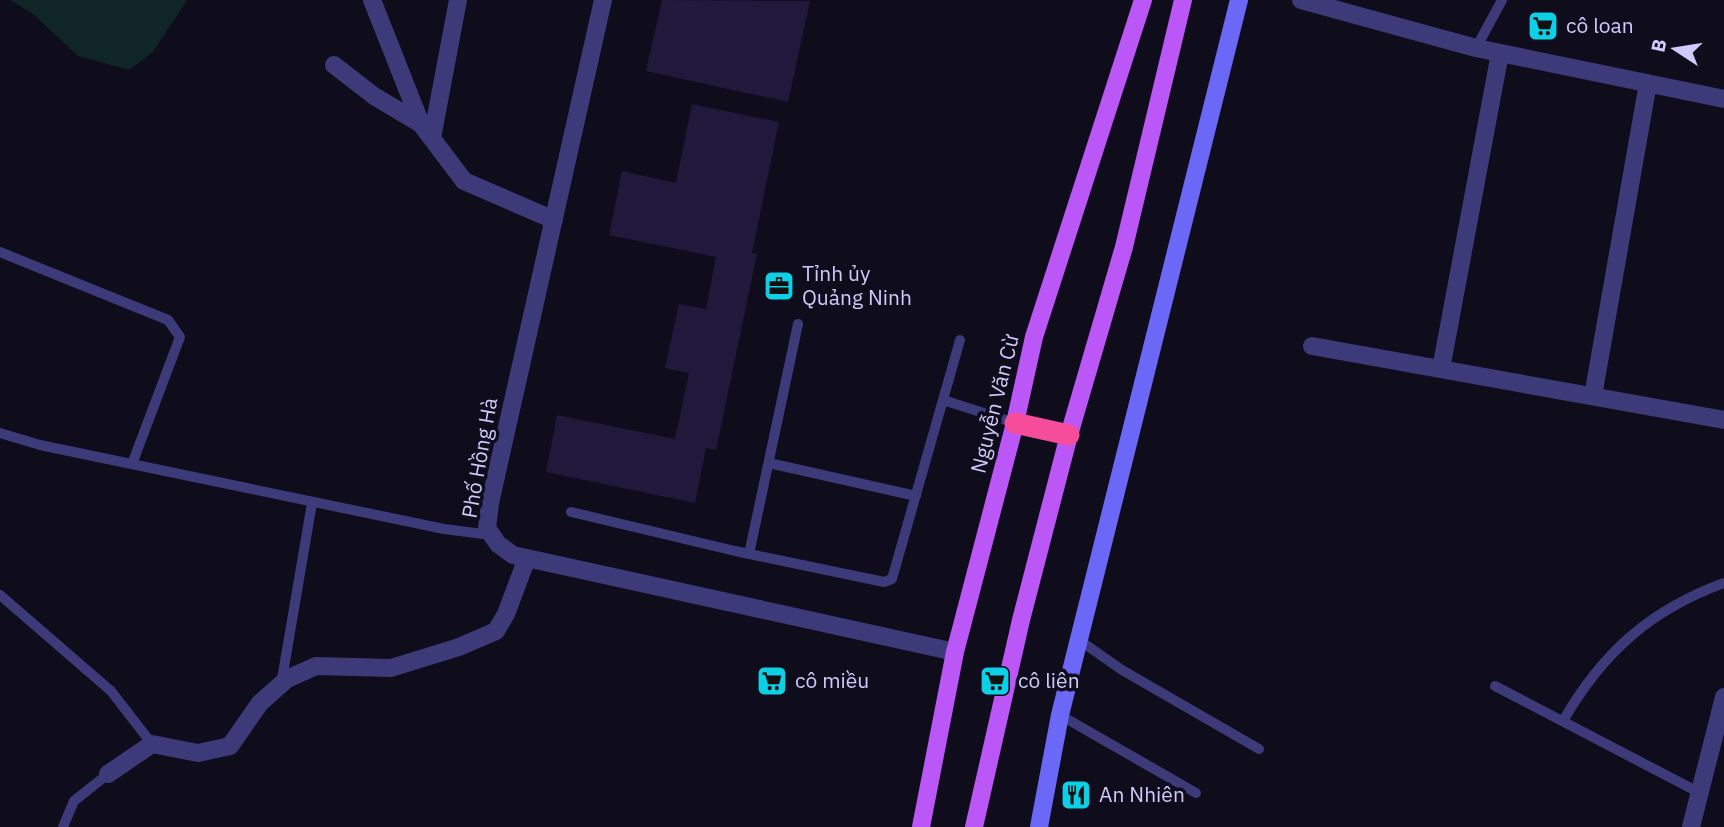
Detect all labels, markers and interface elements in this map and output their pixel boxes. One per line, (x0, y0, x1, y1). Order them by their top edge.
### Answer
supermarket icon: cô loan (1526, 9, 1560, 43)
place label: cô loan (1566, 11, 1634, 39)
north arrow (1640, 14, 1710, 84)
text: B (1645, 37, 1671, 54)
place label: Tỉnh ủy Quảng Ninh (802, 259, 912, 311)
office icon: Tỉnh ủy Quảng Ninh (762, 269, 796, 303)
street label: Nguyễn Văn Cừ (963, 332, 1025, 476)
street label: Phố Hồng Hà (455, 395, 503, 520)
supermarket icon: cô miều (755, 664, 789, 698)
supermarket icon: cô liên (978, 664, 1012, 698)
place label: cô miều (795, 666, 869, 694)
place label: cô liên (1018, 666, 1080, 694)
restaurant icon: An Nhiên (1059, 778, 1093, 812)
place label: An Nhiên (1099, 780, 1185, 808)

